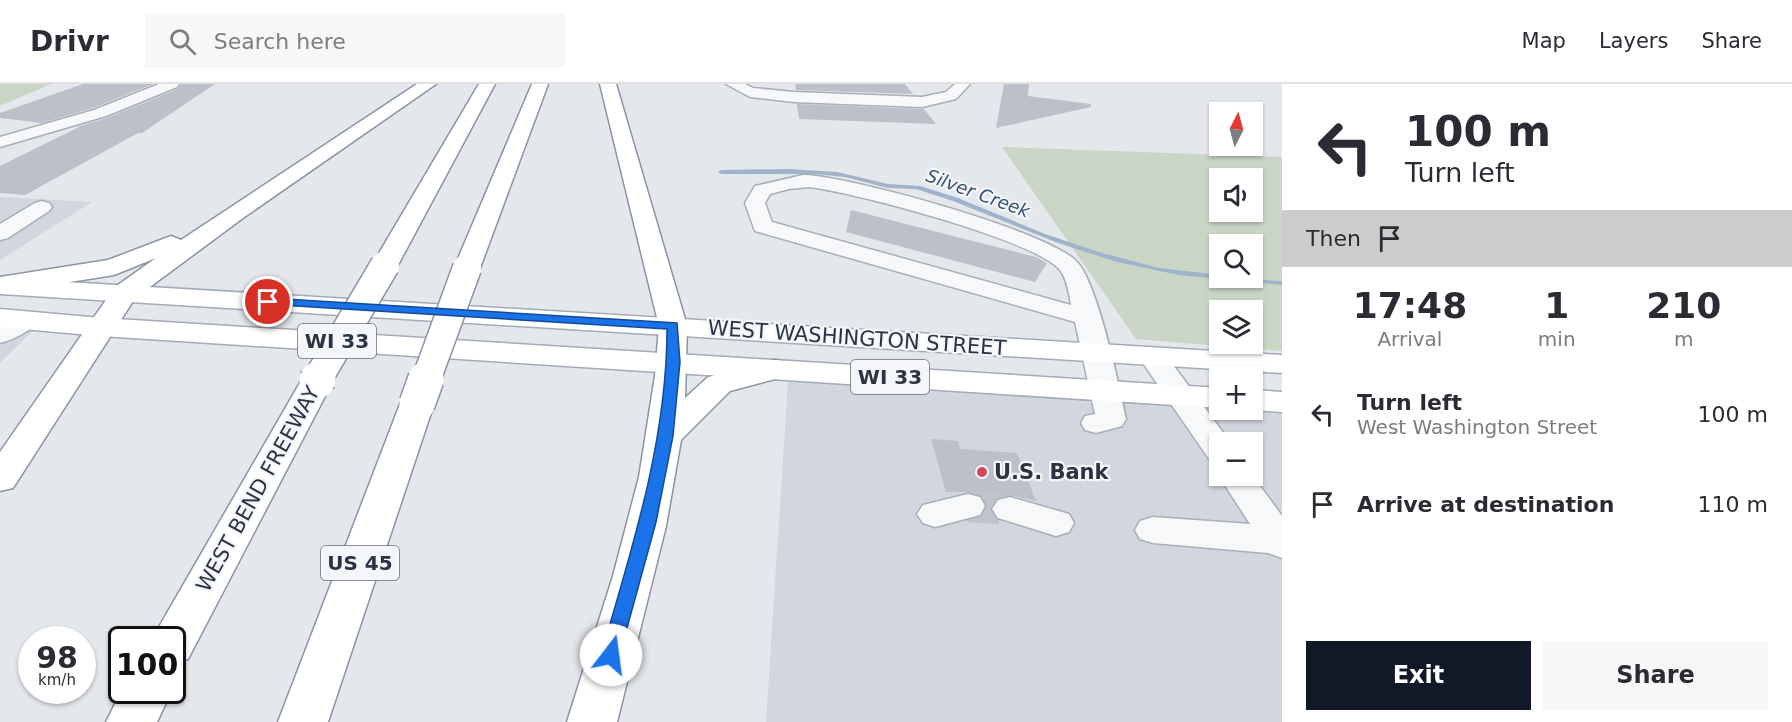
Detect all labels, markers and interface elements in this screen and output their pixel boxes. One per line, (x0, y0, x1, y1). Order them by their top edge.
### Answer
search box (145, 14, 565, 68)
text: Drivr (30, 25, 109, 58)
icon: search (166, 25, 199, 58)
text: Search here (214, 29, 346, 54)
text: Map (1522, 29, 1566, 53)
text: Layers (1599, 29, 1668, 53)
text: Share (1701, 29, 1762, 53)
north arrow (1209, 102, 1263, 156)
map controls (1209, 102, 1263, 486)
text: 100 m (1405, 107, 1551, 156)
icon: left (1306, 108, 1384, 186)
text: Turn left (1405, 157, 1515, 188)
water label: Silver Creek (923, 165, 1034, 222)
button: sound (1209, 168, 1263, 222)
icon: arrive (1373, 222, 1406, 255)
text: Then (1306, 226, 1361, 251)
button: search (1209, 234, 1263, 288)
pin (242, 276, 293, 327)
icon: arrive (251, 285, 284, 318)
text: 17:48 (1353, 285, 1467, 326)
text: 1 (1544, 285, 1569, 326)
text: 210 (1646, 285, 1721, 326)
button: layers (1209, 300, 1263, 354)
street label: WEST WASHINGTON STREET (707, 316, 1007, 360)
road number: WI 33 (298, 324, 376, 358)
text: Arrival (1377, 327, 1442, 351)
text: min (1538, 327, 1576, 351)
text: m (1674, 327, 1694, 351)
road number: WI 33 (851, 360, 929, 394)
button: + (1209, 366, 1263, 420)
street label: WEST BEND FREEWAY (191, 382, 325, 596)
text: Turn left (1357, 390, 1462, 415)
icon: left (1306, 398, 1339, 431)
text: 100 m (1698, 402, 1768, 427)
text: West Washington Street (1357, 415, 1597, 439)
button: − (1209, 432, 1263, 486)
place label: U.S. Bank (994, 460, 1110, 484)
marker: U.S. Bank (975, 465, 989, 479)
icon: arrive (1306, 488, 1339, 521)
text: Arrive at destination (1357, 492, 1614, 517)
text: 110 m (1698, 492, 1768, 517)
road number: US 45 (321, 546, 399, 580)
position arrow (579, 623, 643, 687)
speed limit sign: 100 (108, 626, 186, 704)
text: 98 (36, 640, 78, 675)
button: Exit (1306, 641, 1531, 710)
button: Share (1543, 641, 1768, 710)
text: km/h (38, 671, 76, 689)

